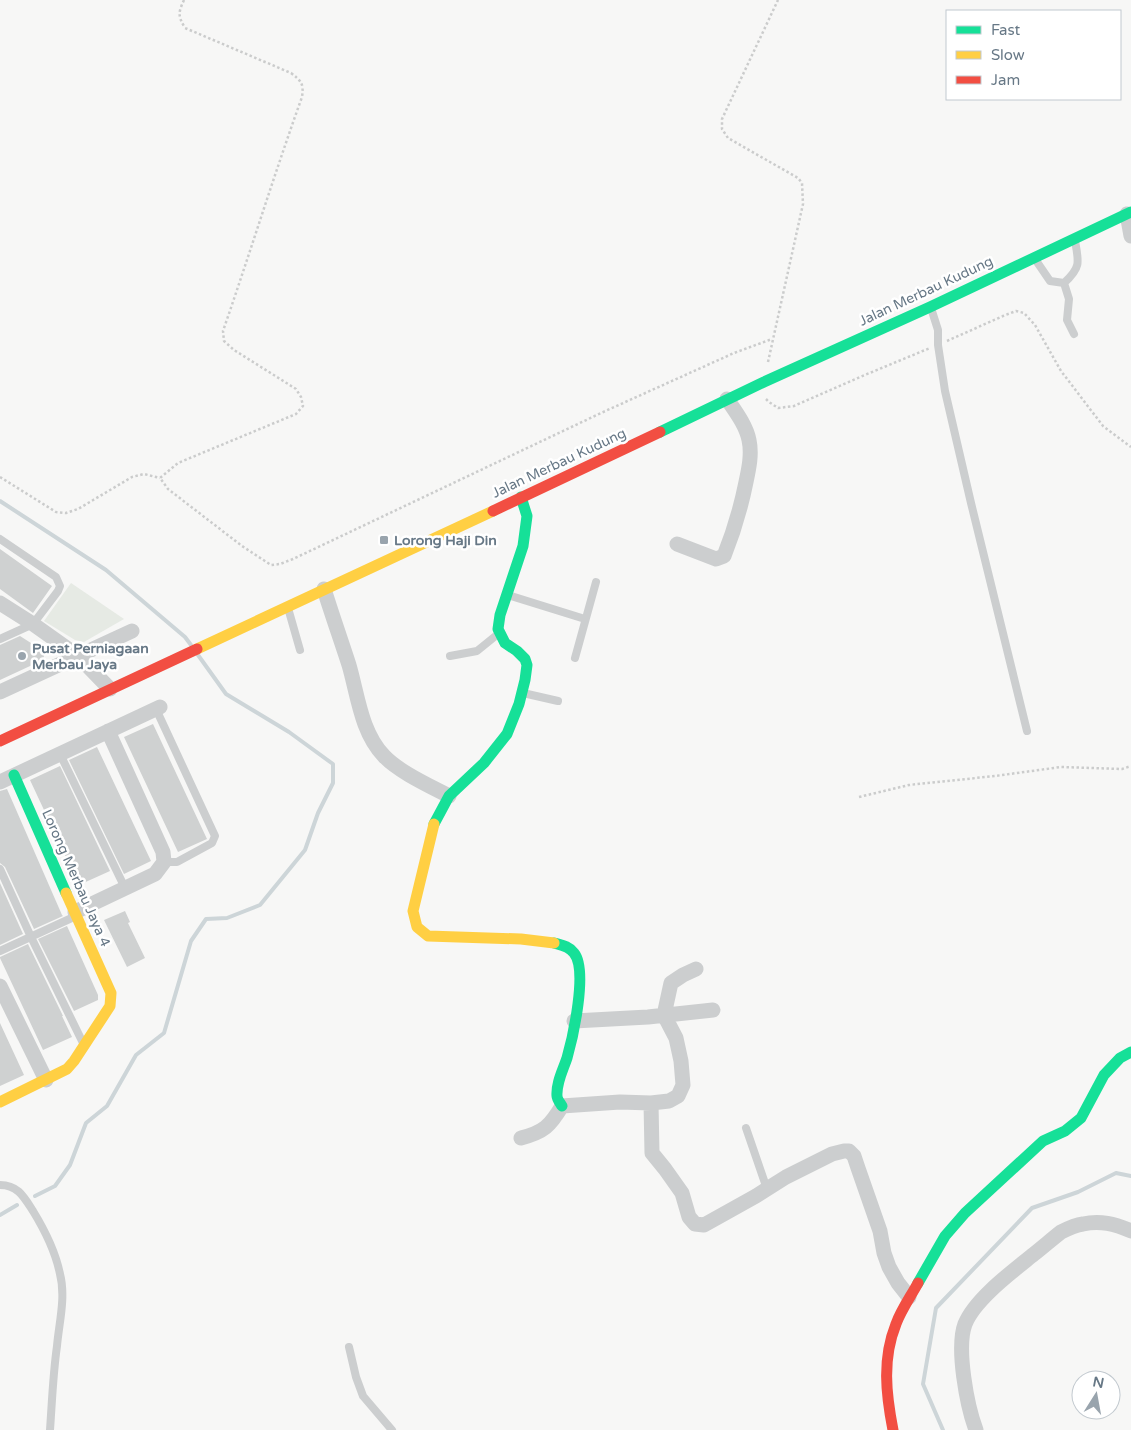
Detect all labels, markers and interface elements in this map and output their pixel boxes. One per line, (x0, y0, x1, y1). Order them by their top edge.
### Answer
legend (946, 10, 1121, 100)
text: Fast (991, 21, 1021, 39)
text: Slow (991, 46, 1025, 64)
text: Jam (991, 71, 1020, 89)
street label: Jalan Merbau Kudung (856, 252, 996, 330)
street label: Jalan Merbau Kudung (489, 424, 629, 502)
place label: Lorong Haji Din (394, 532, 497, 549)
marker: Lorong Haji Din (378, 534, 390, 546)
place label: Pusat Perniagaan Merbau Jaya (32, 640, 149, 673)
marker: Pusat Perniagaan Merbau Jaya (16, 650, 28, 662)
street label: Lorong Merbau Jaya 4 (38, 807, 114, 950)
north arrow (1071, 1370, 1121, 1420)
text: N (1091, 1373, 1106, 1392)

